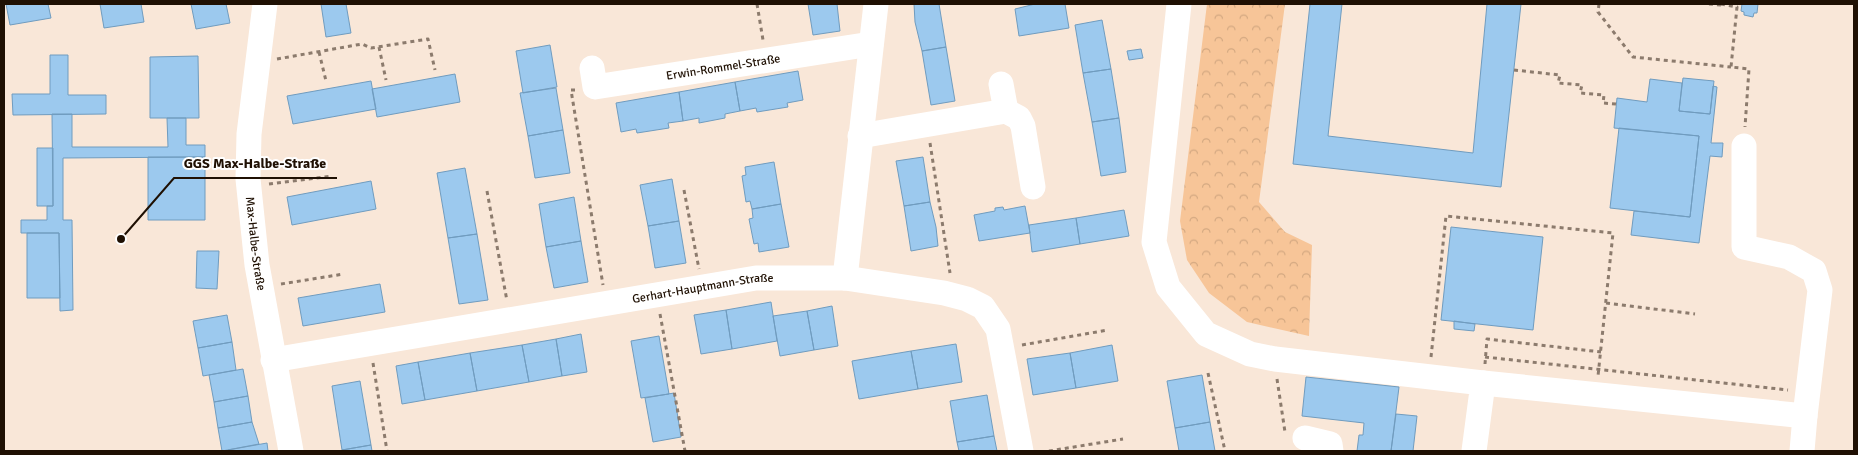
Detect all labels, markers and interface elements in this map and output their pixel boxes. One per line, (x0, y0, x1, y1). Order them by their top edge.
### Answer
street label: Erwin-Rommel-Straße (665, 51, 781, 84)
callout: GGS Max-Halbe-Straße (174, 149, 337, 178)
text: GGS Max-Halbe-Straße (184, 155, 326, 172)
street label: Max-Halbe-Straße (242, 196, 269, 292)
street label: Gerhart-Hauptmann-Straße (631, 271, 774, 307)

